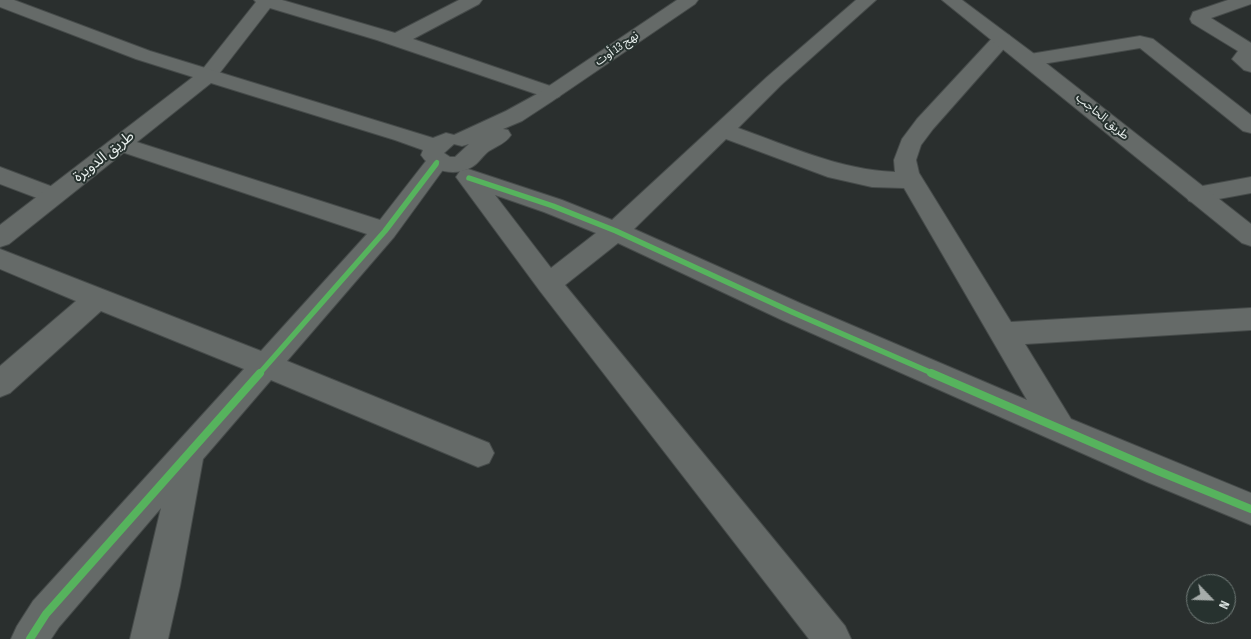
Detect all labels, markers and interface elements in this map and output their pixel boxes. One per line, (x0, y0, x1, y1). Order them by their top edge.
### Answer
street label: نهج 13 أوت (592, 29, 642, 69)
street label: طريق الحاجب (1072, 91, 1132, 143)
street label: طريق الدويرة (70, 128, 138, 186)
north arrow (1186, 574, 1236, 624)
text: N (1215, 598, 1234, 612)

